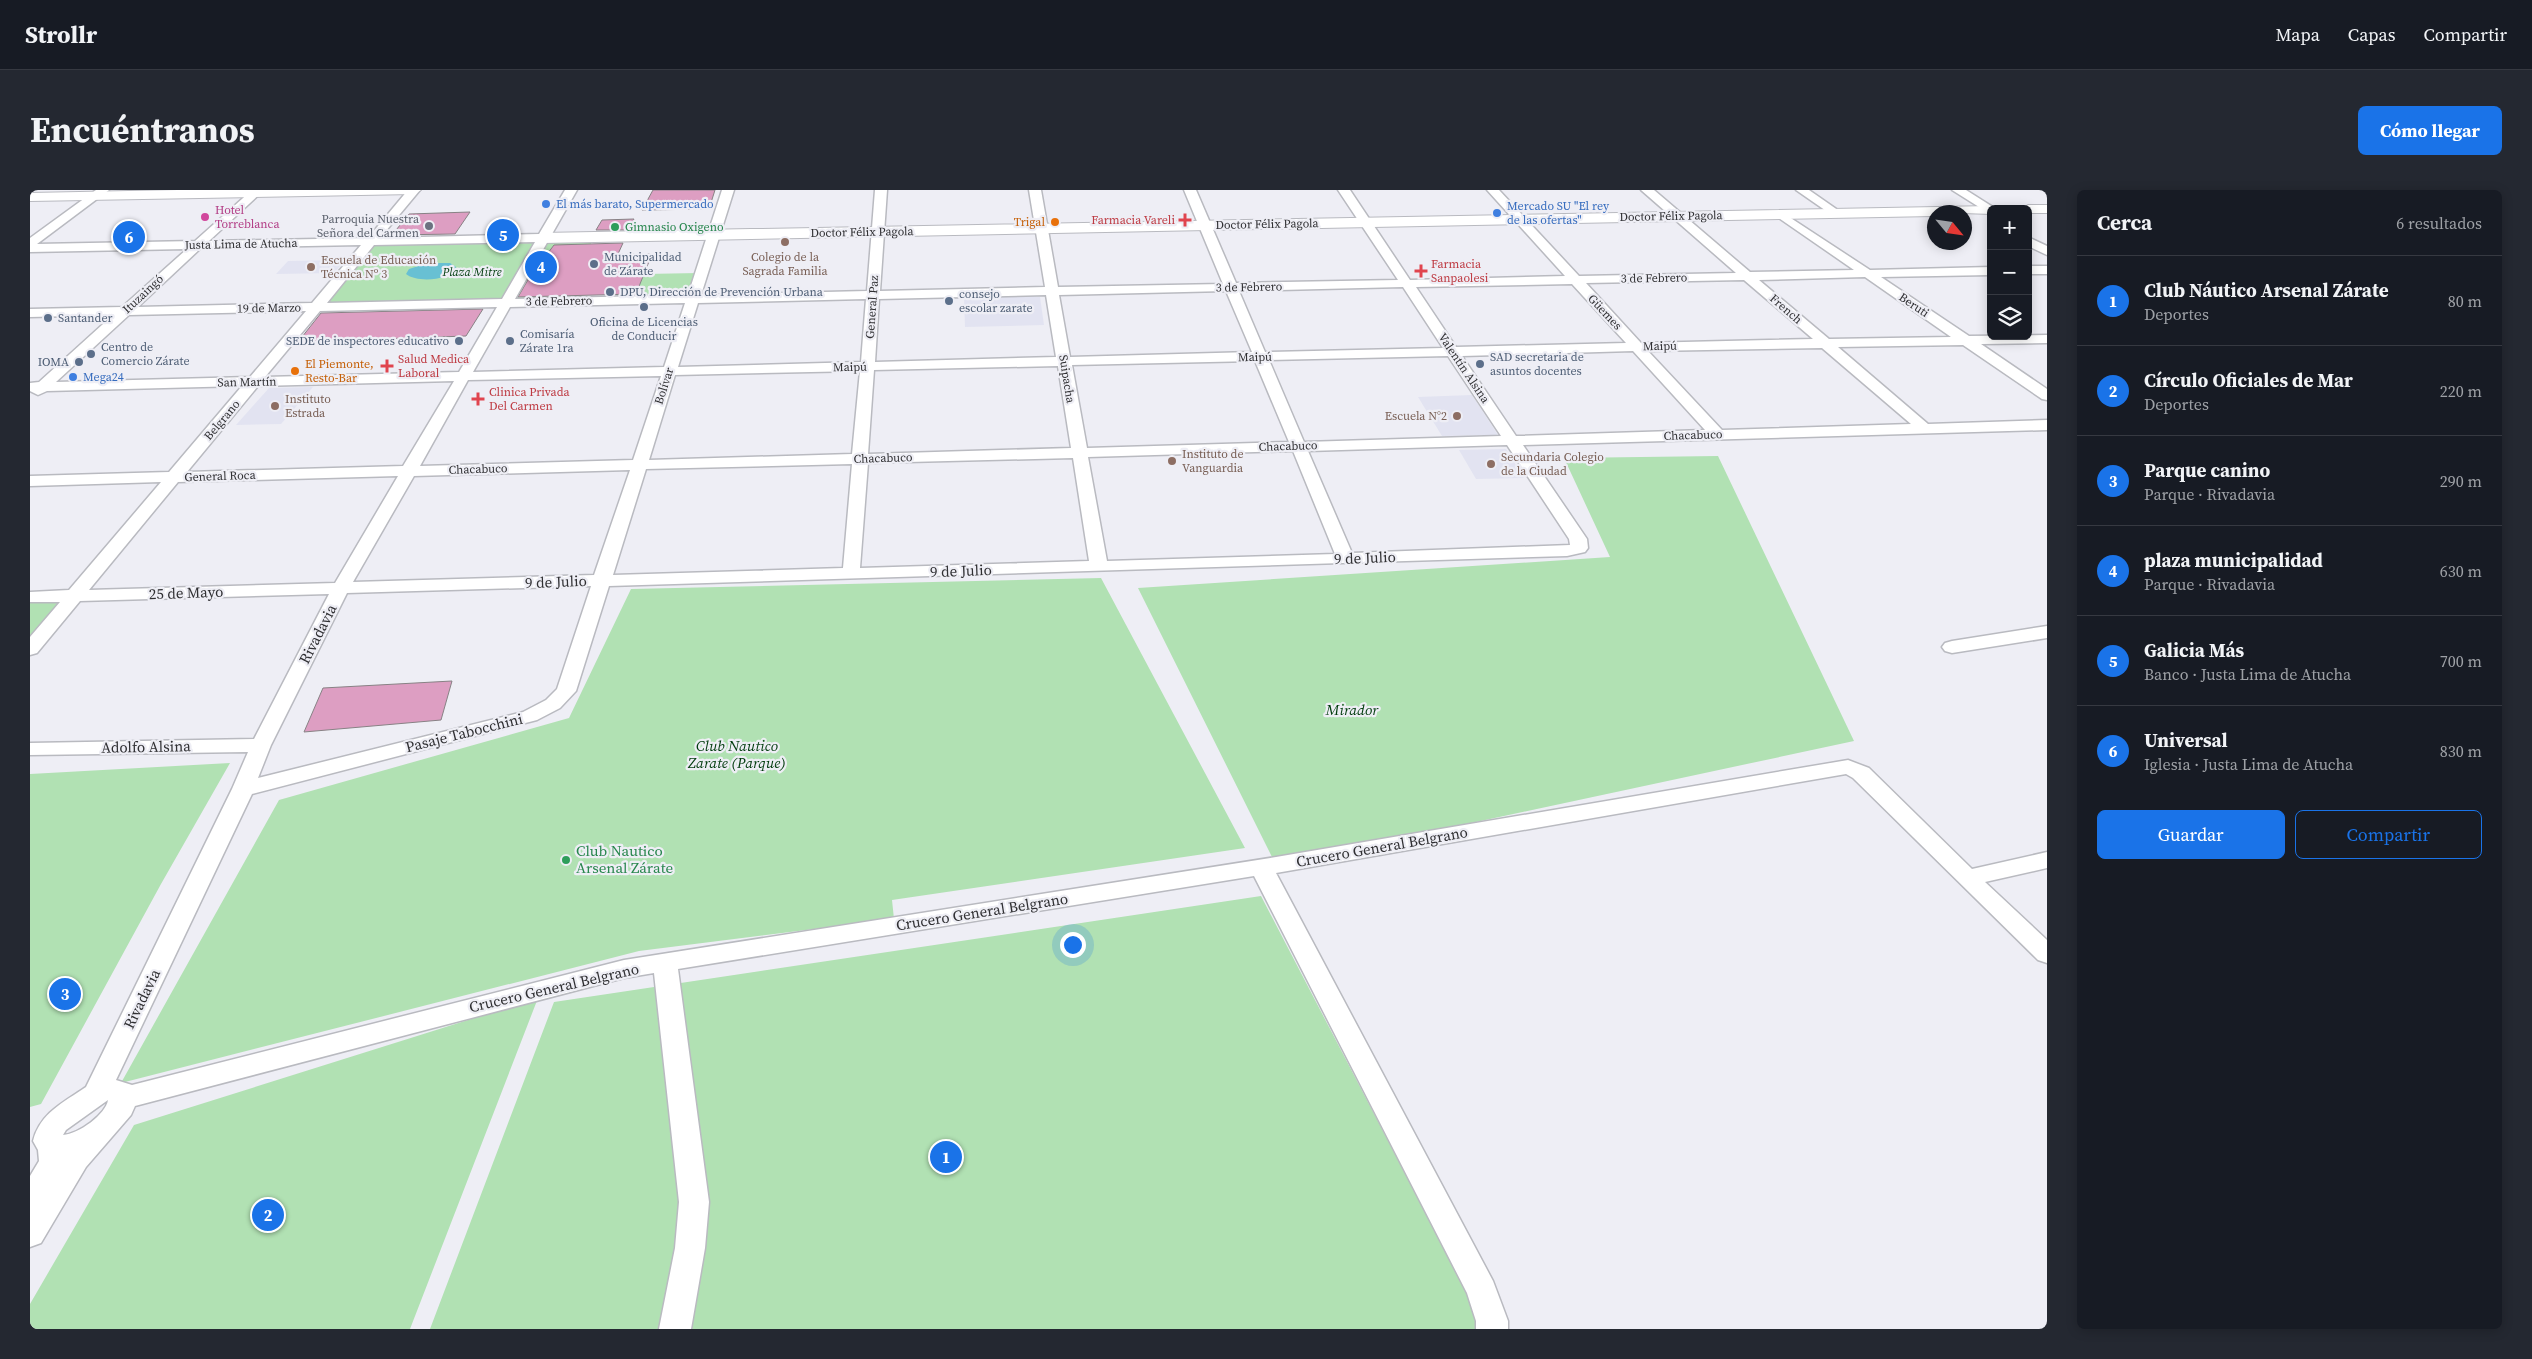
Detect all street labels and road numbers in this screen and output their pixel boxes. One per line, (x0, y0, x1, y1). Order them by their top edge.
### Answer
street label: Doctor Félix Pagola (1619, 207, 1724, 225)
street label: Doctor Félix Pagola (1215, 215, 1320, 233)
street label: Doctor Félix Pagola (810, 223, 915, 241)
street label: Justa Lima de Atucha (183, 235, 298, 253)
street label: 3 de Febrero (1621, 269, 1688, 287)
street label: Ituzaingó (119, 271, 167, 317)
street label: General Paz (862, 274, 882, 339)
street label: 3 de Febrero (1216, 278, 1283, 296)
street label: Beruti (1896, 289, 1933, 321)
street label: Güemes (1584, 291, 1626, 333)
street label: French (1766, 291, 1806, 327)
street label: 3 de Febrero (526, 292, 593, 310)
street label: 19 de Marzo (237, 299, 302, 317)
street label: Valentín Alsina (1435, 330, 1494, 407)
street label: Maipú (1643, 338, 1677, 354)
street label: Maipú (1238, 349, 1272, 365)
street label: Suipacha (1055, 354, 1079, 405)
street label: Maipú (833, 359, 867, 375)
street label: Bolívar (651, 365, 677, 407)
street label: San Martín (217, 373, 277, 391)
street label: Belgrano (200, 396, 244, 444)
street label: Chacabuco (1663, 426, 1723, 444)
street label: Chacabuco (1258, 437, 1318, 455)
street label: Chacabuco (853, 449, 913, 467)
street label: Chacabuco (448, 460, 508, 478)
street label: General Roca (184, 467, 257, 485)
street label: 9 de Julio (1334, 546, 1396, 569)
street label: 9 de Julio (930, 559, 992, 582)
street label: 9 de Julio (525, 570, 587, 593)
street label: 25 de Mayo (148, 581, 224, 604)
street label: Rivadavia (294, 600, 342, 667)
street label: Pasaje Tabocchini (403, 708, 525, 757)
street label: Adolfo Alsina (101, 735, 191, 758)
street label: Crucero General Belgrano (1295, 821, 1469, 872)
street label: Crucero General Belgrano (894, 888, 1069, 935)
street label: Crucero General Belgrano (467, 958, 641, 1017)
street label: Rivadavia (118, 965, 165, 1032)

